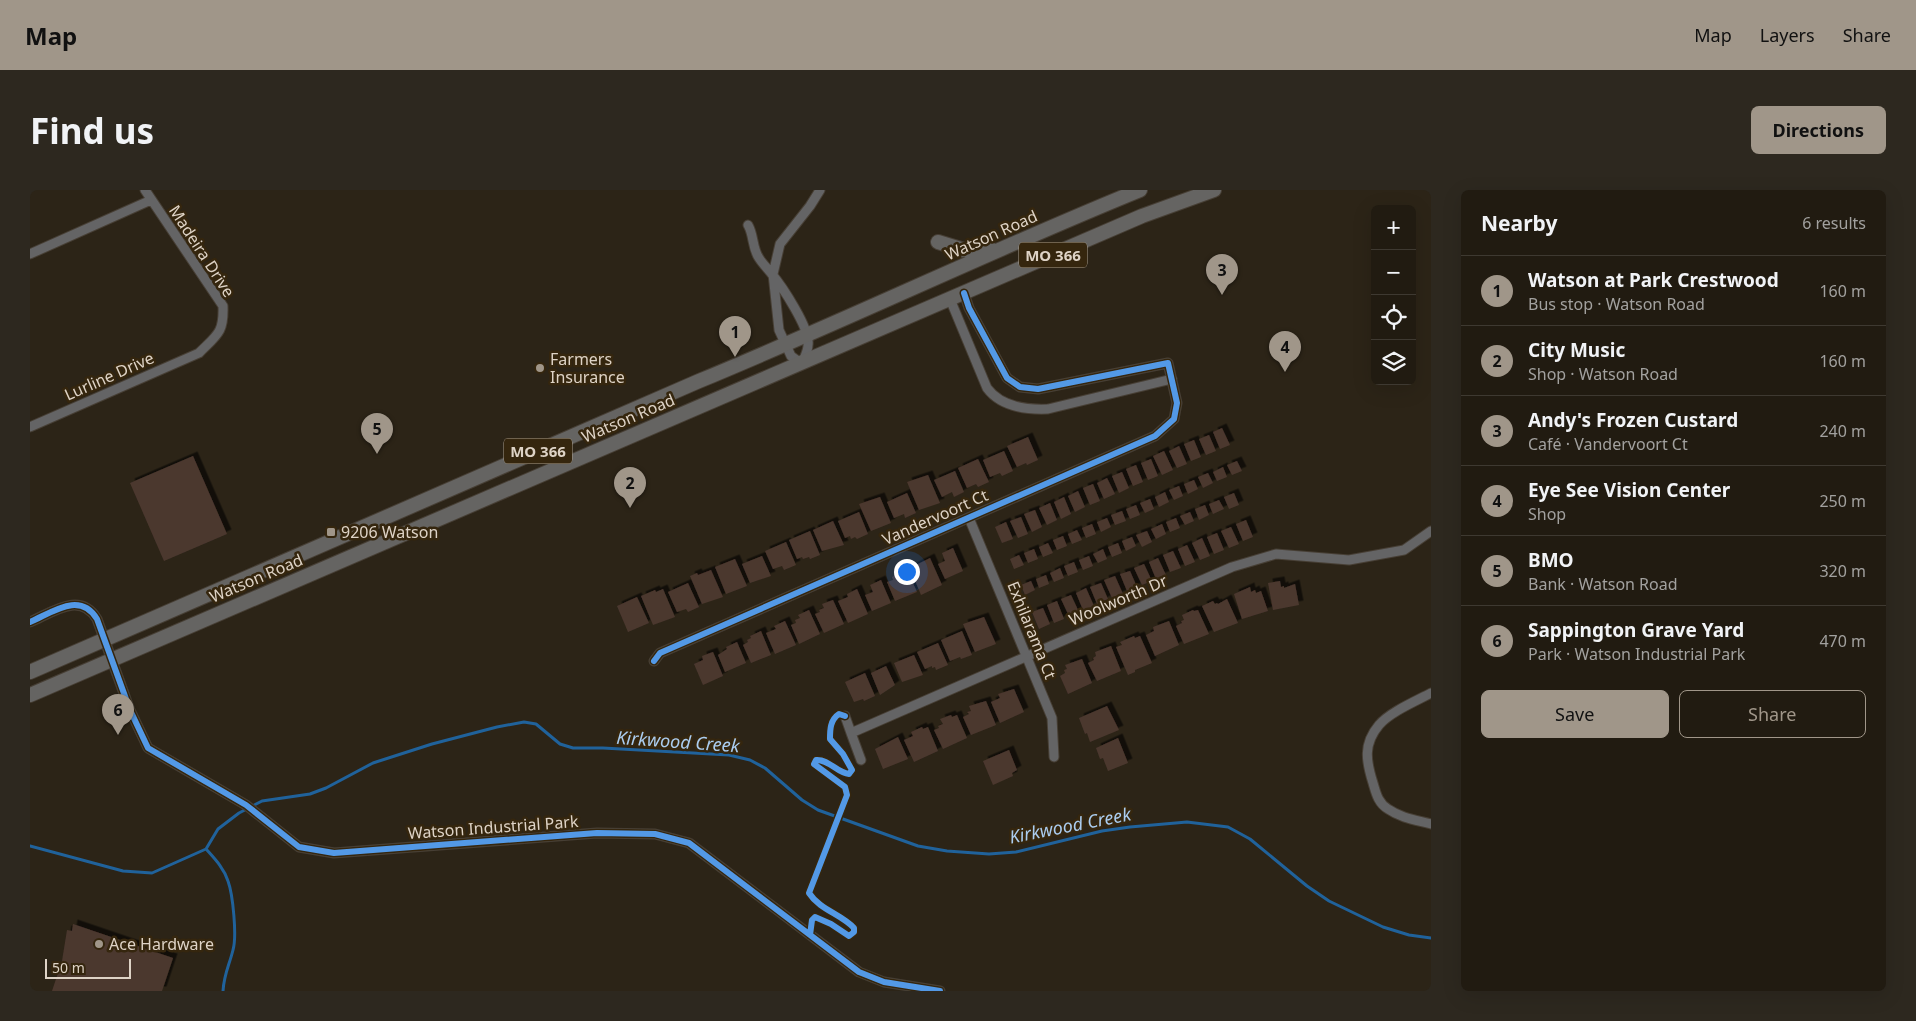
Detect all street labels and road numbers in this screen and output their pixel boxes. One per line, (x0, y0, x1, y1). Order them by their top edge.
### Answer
street label: Madeira Drive (164, 201, 240, 301)
street label: Watson Road (941, 205, 1041, 265)
road number: MO 366 (1019, 242, 1087, 268)
street label: Lurline Drive (61, 346, 157, 406)
street label: Watson Road (578, 389, 678, 447)
road number: MO 366 (504, 438, 572, 464)
street label: Vandervoort Ct (879, 484, 992, 550)
street label: Watson Road (206, 549, 306, 607)
street label: Woolworth Dr (1065, 569, 1171, 631)
street label: Exhilarama Ct (1002, 578, 1062, 682)
street label: Watson Industrial Park (407, 810, 580, 844)

